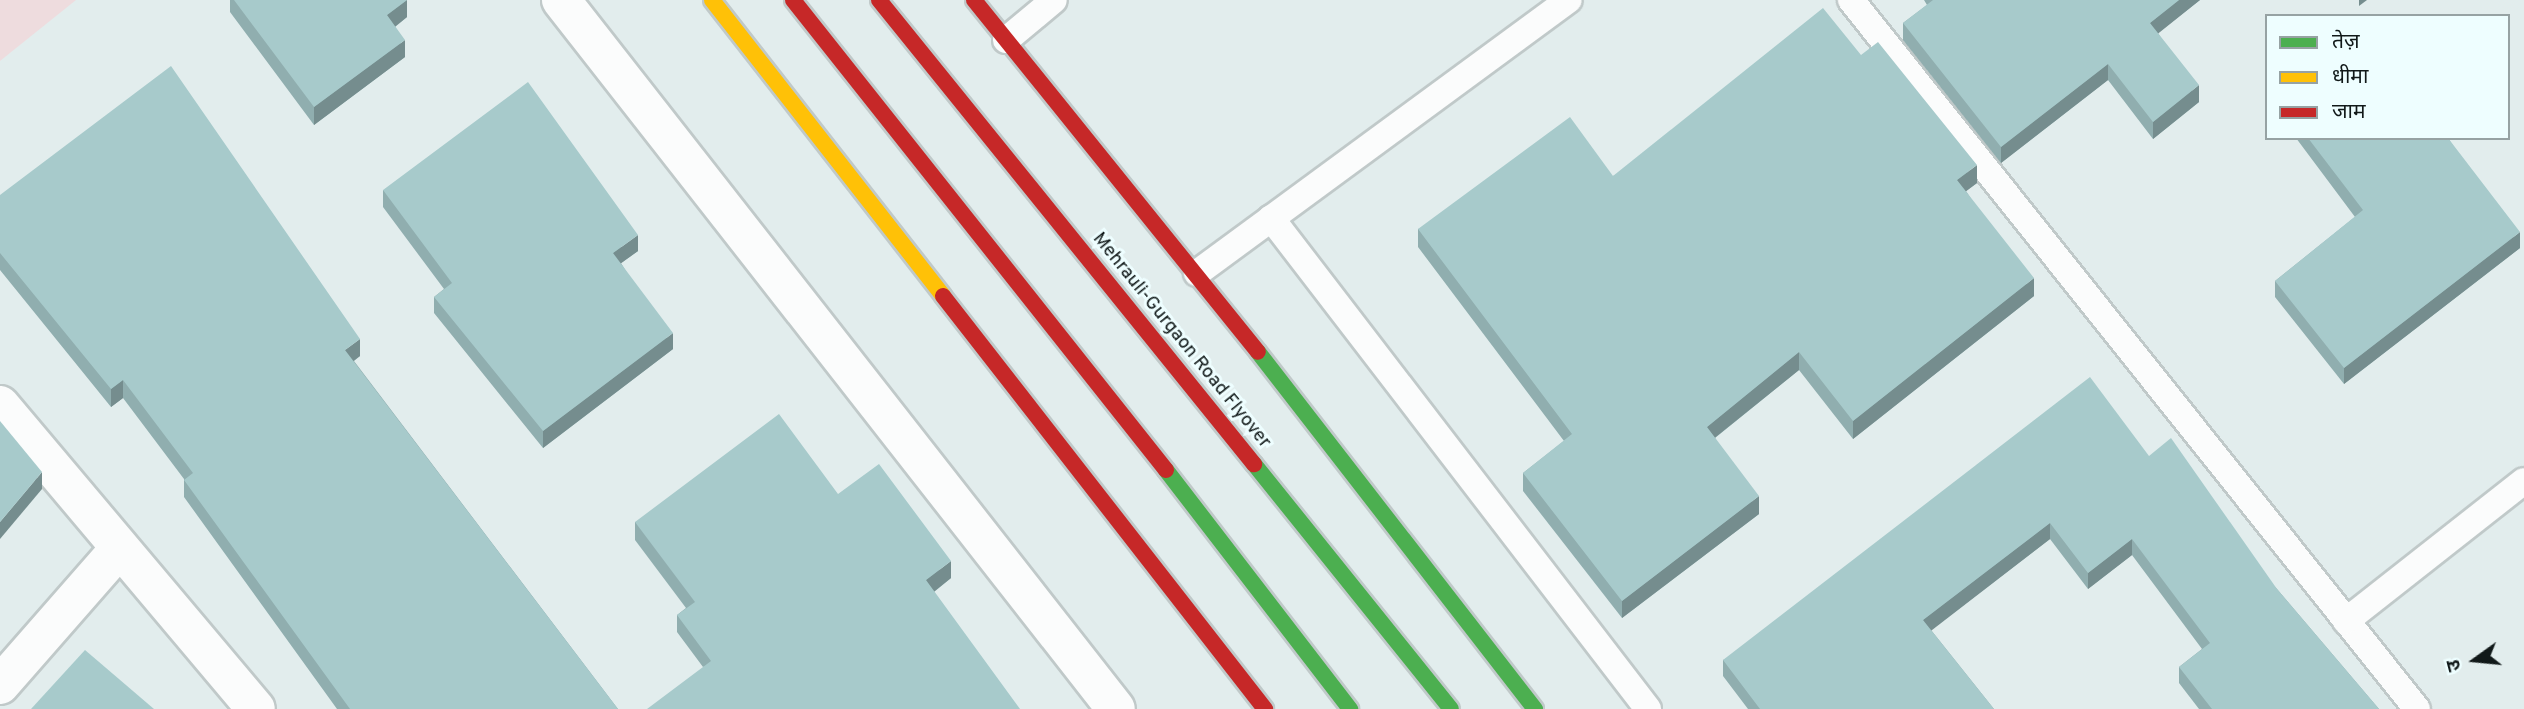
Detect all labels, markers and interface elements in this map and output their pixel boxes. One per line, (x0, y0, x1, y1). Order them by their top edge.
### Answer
legend (2265, 14, 2510, 140)
text: तेज़ (2332, 29, 2360, 56)
text: धीमा (2332, 64, 2368, 91)
text: जाम (2332, 99, 2366, 126)
street label: Mehrauli-Gurgaon Road Flyover (1087, 228, 1275, 454)
north arrow (2440, 625, 2510, 695)
text: उ (2442, 657, 2468, 674)

